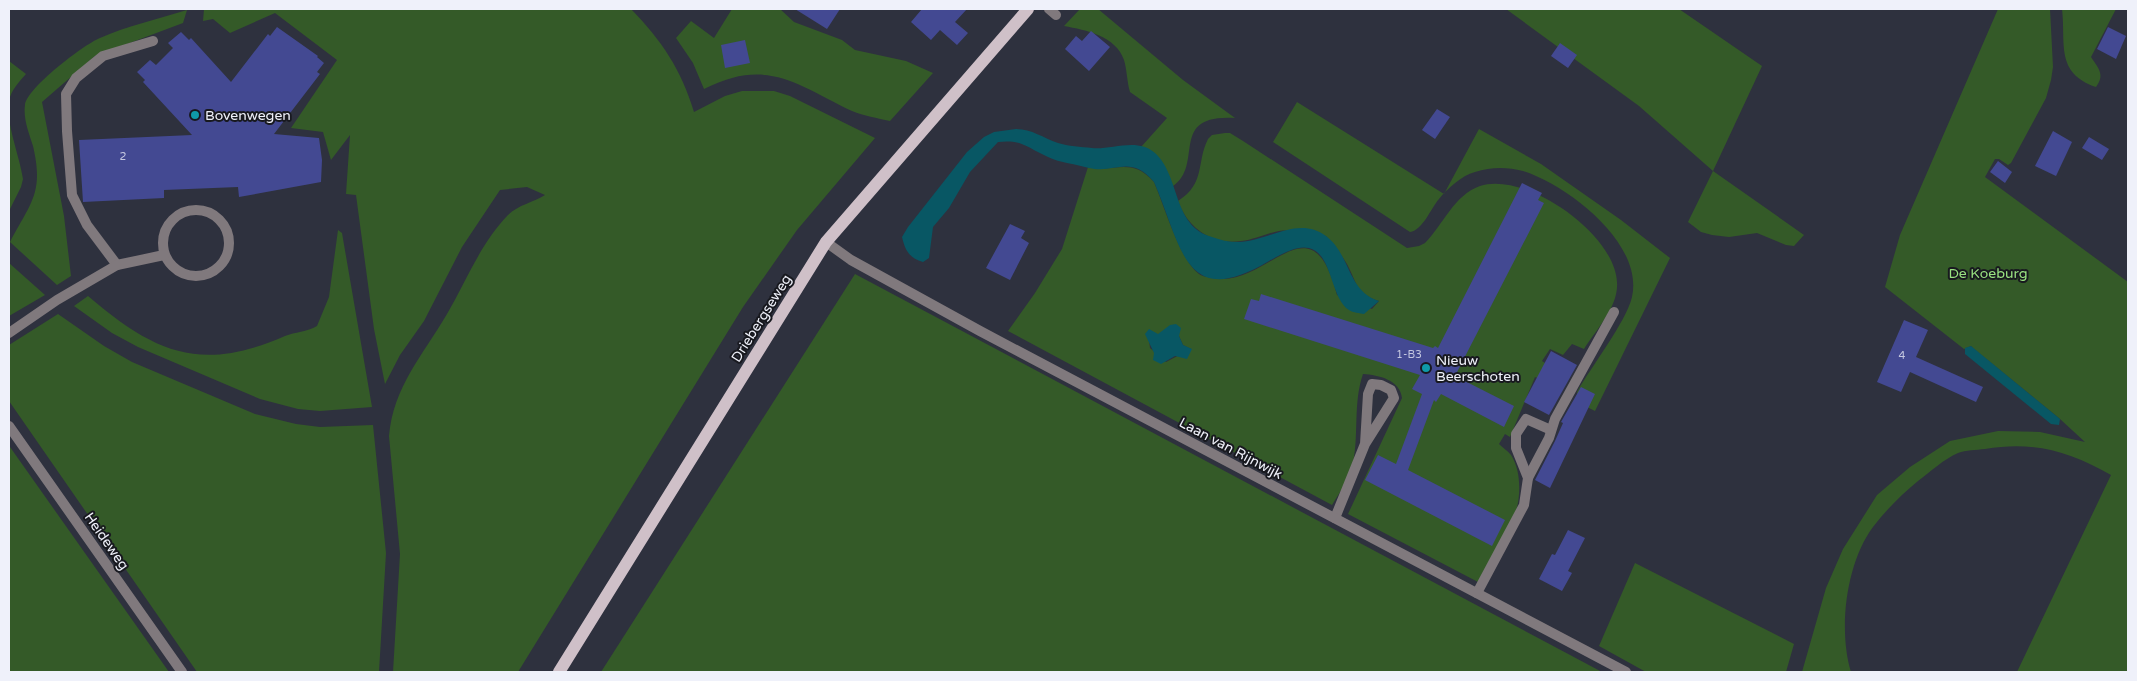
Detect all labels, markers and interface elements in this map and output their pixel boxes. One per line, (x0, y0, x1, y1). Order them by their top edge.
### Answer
place label: Bovenwegen (205, 107, 291, 124)
marker: Bovenwegen (189, 109, 201, 121)
house number: 2 (120, 150, 127, 163)
park label: De Koeburg (1949, 265, 2027, 282)
street label: Driebergseweg (728, 271, 795, 365)
house number: 1-B3 (1396, 348, 1422, 361)
house number: 4 (1899, 349, 1906, 362)
place label: Nieuw Beerschoten (1436, 352, 1520, 385)
marker: Nieuw Beerschoten (1420, 362, 1432, 374)
street label: Laan van Rijnwijk (1176, 414, 1286, 483)
street label: Heideweg (81, 509, 133, 573)

